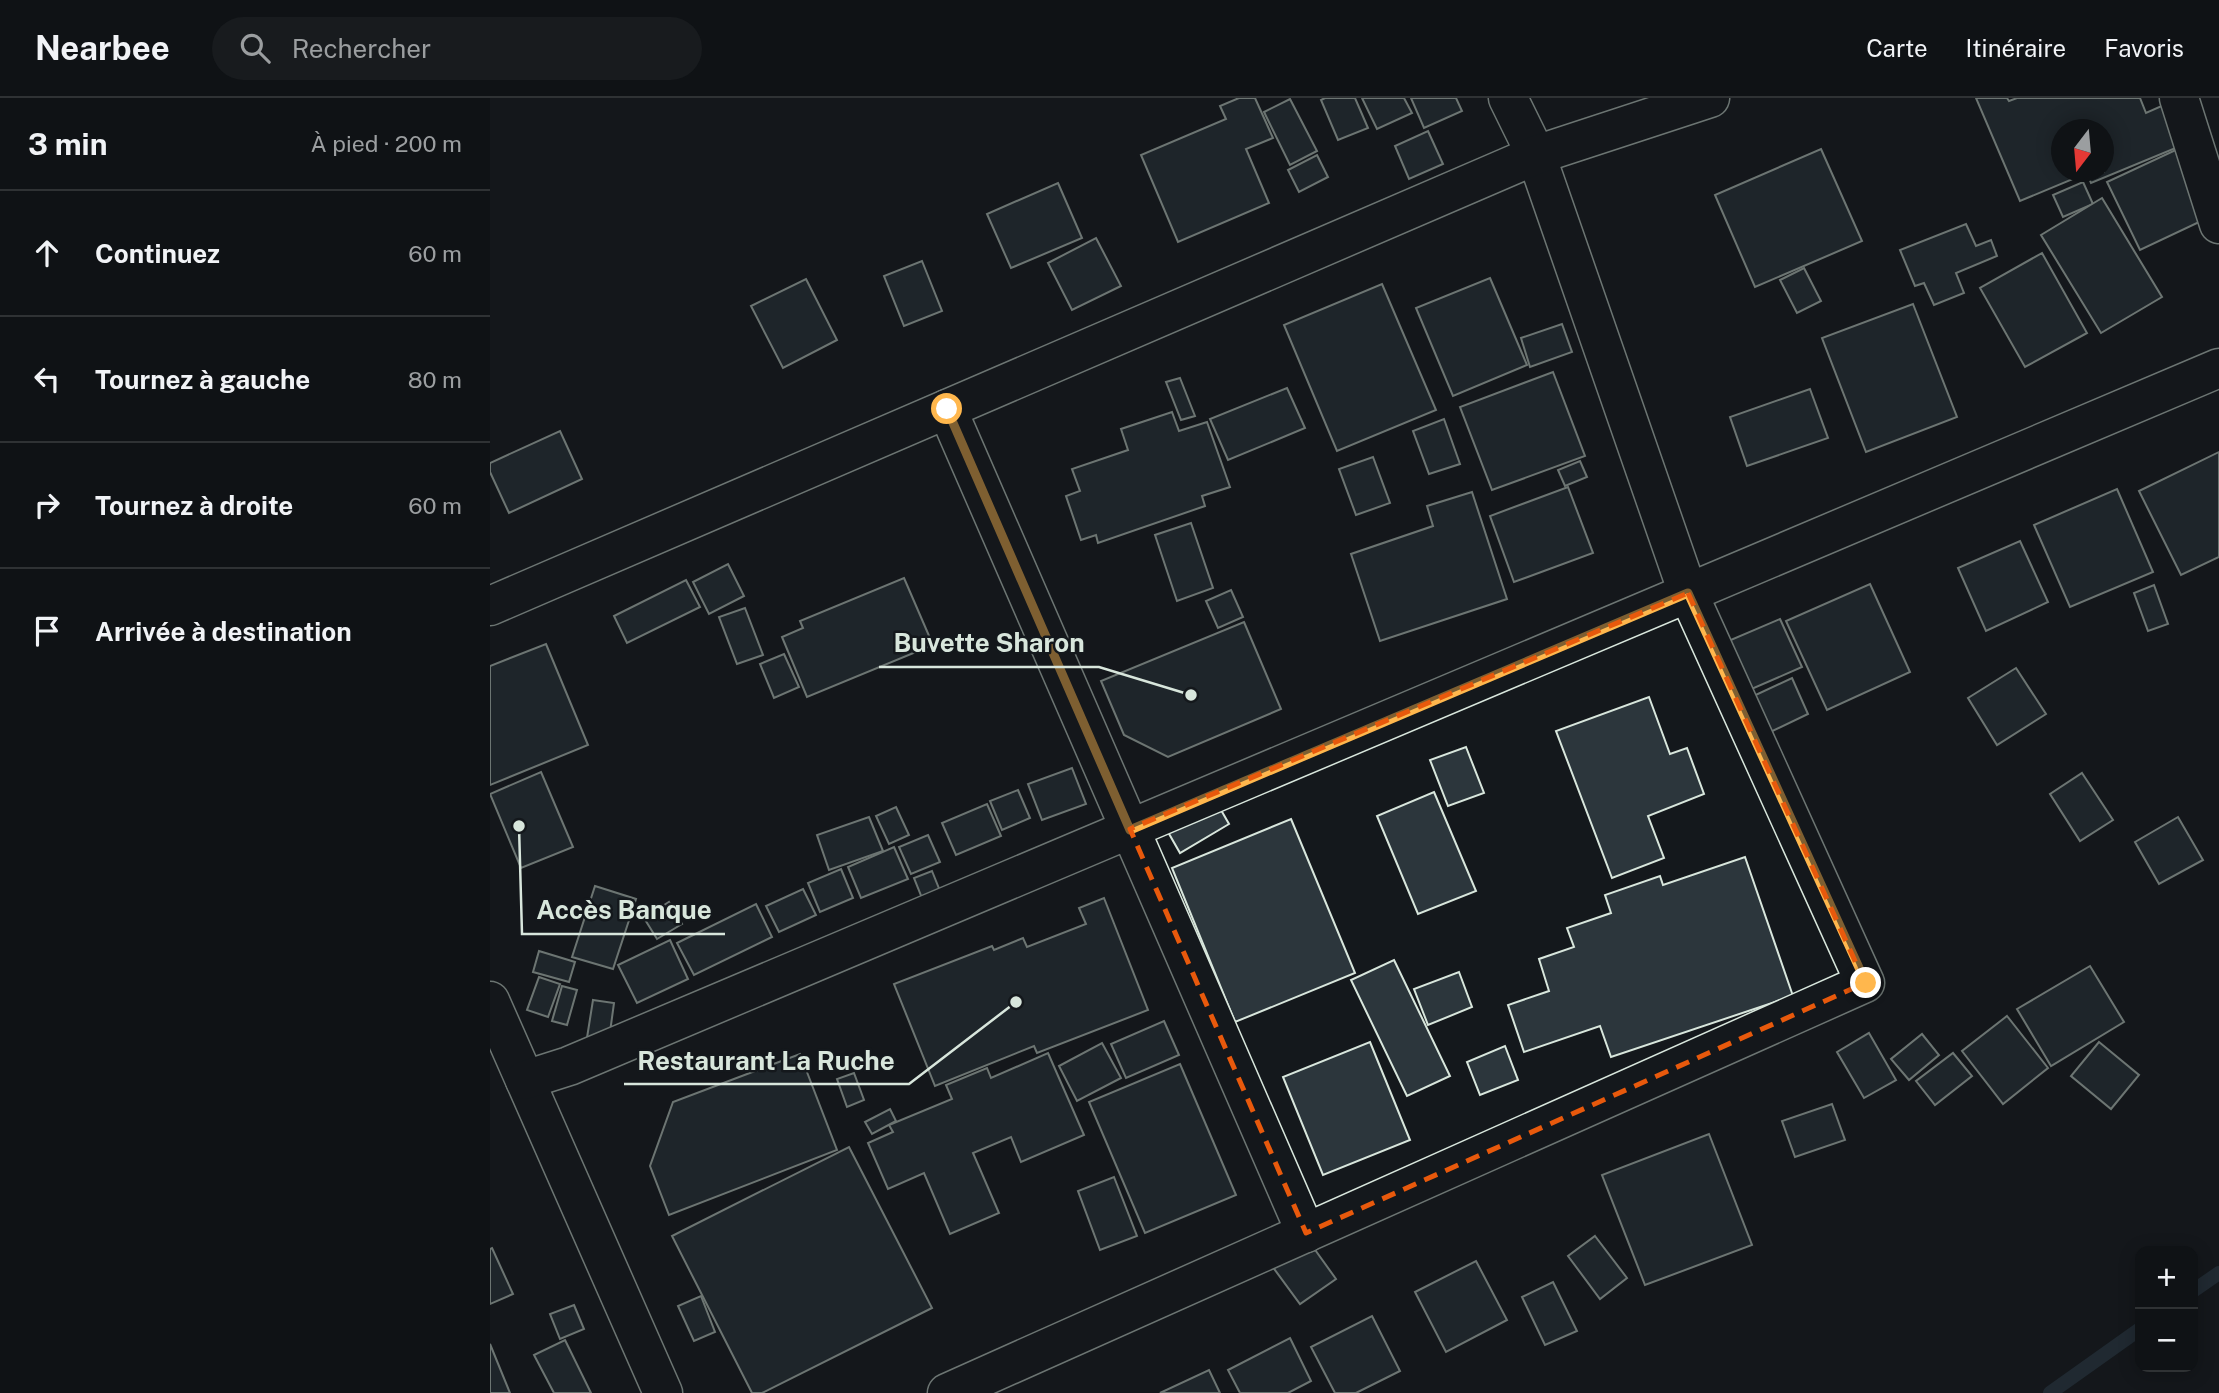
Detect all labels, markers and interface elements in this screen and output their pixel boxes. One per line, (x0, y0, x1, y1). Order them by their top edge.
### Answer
search box (212, 17, 702, 80)
text: Nearbee (35, 29, 170, 67)
icon: search (236, 29, 274, 67)
text: Rechercher (292, 33, 431, 64)
text: Carte (1866, 34, 1928, 62)
text: Itinéraire (1966, 34, 2066, 62)
text: Favoris (2104, 34, 2184, 62)
north arrow (2051, 119, 2114, 182)
text: 3 min (28, 126, 107, 162)
text: À pied · 200 m (310, 130, 462, 157)
icon: ahead (28, 234, 66, 272)
text: Continuez (95, 238, 220, 269)
text: 60 m (408, 240, 462, 267)
icon: left (28, 360, 66, 398)
text: Tournez à gauche (95, 364, 310, 395)
text: 80 m (408, 366, 462, 393)
route start (931, 393, 962, 424)
icon: right (28, 486, 66, 524)
text: Tournez à droite (95, 490, 293, 521)
text: 60 m (408, 492, 462, 519)
icon: arrive (28, 612, 66, 650)
text: Arrivée à destination (95, 616, 352, 647)
callout: Buvette Sharon (879, 620, 1099, 667)
text: Buvette Sharon (893, 627, 1085, 658)
callout: Accès Banque (522, 887, 725, 934)
text: Accès Banque (536, 894, 712, 925)
route end (1850, 967, 1881, 998)
callout: Restaurant La Ruche (624, 1037, 909, 1084)
text: Restaurant La Ruche (637, 1045, 895, 1076)
map controls (2135, 1246, 2198, 1372)
button: + (2135, 1246, 2198, 1309)
button: − (2135, 1309, 2198, 1372)

